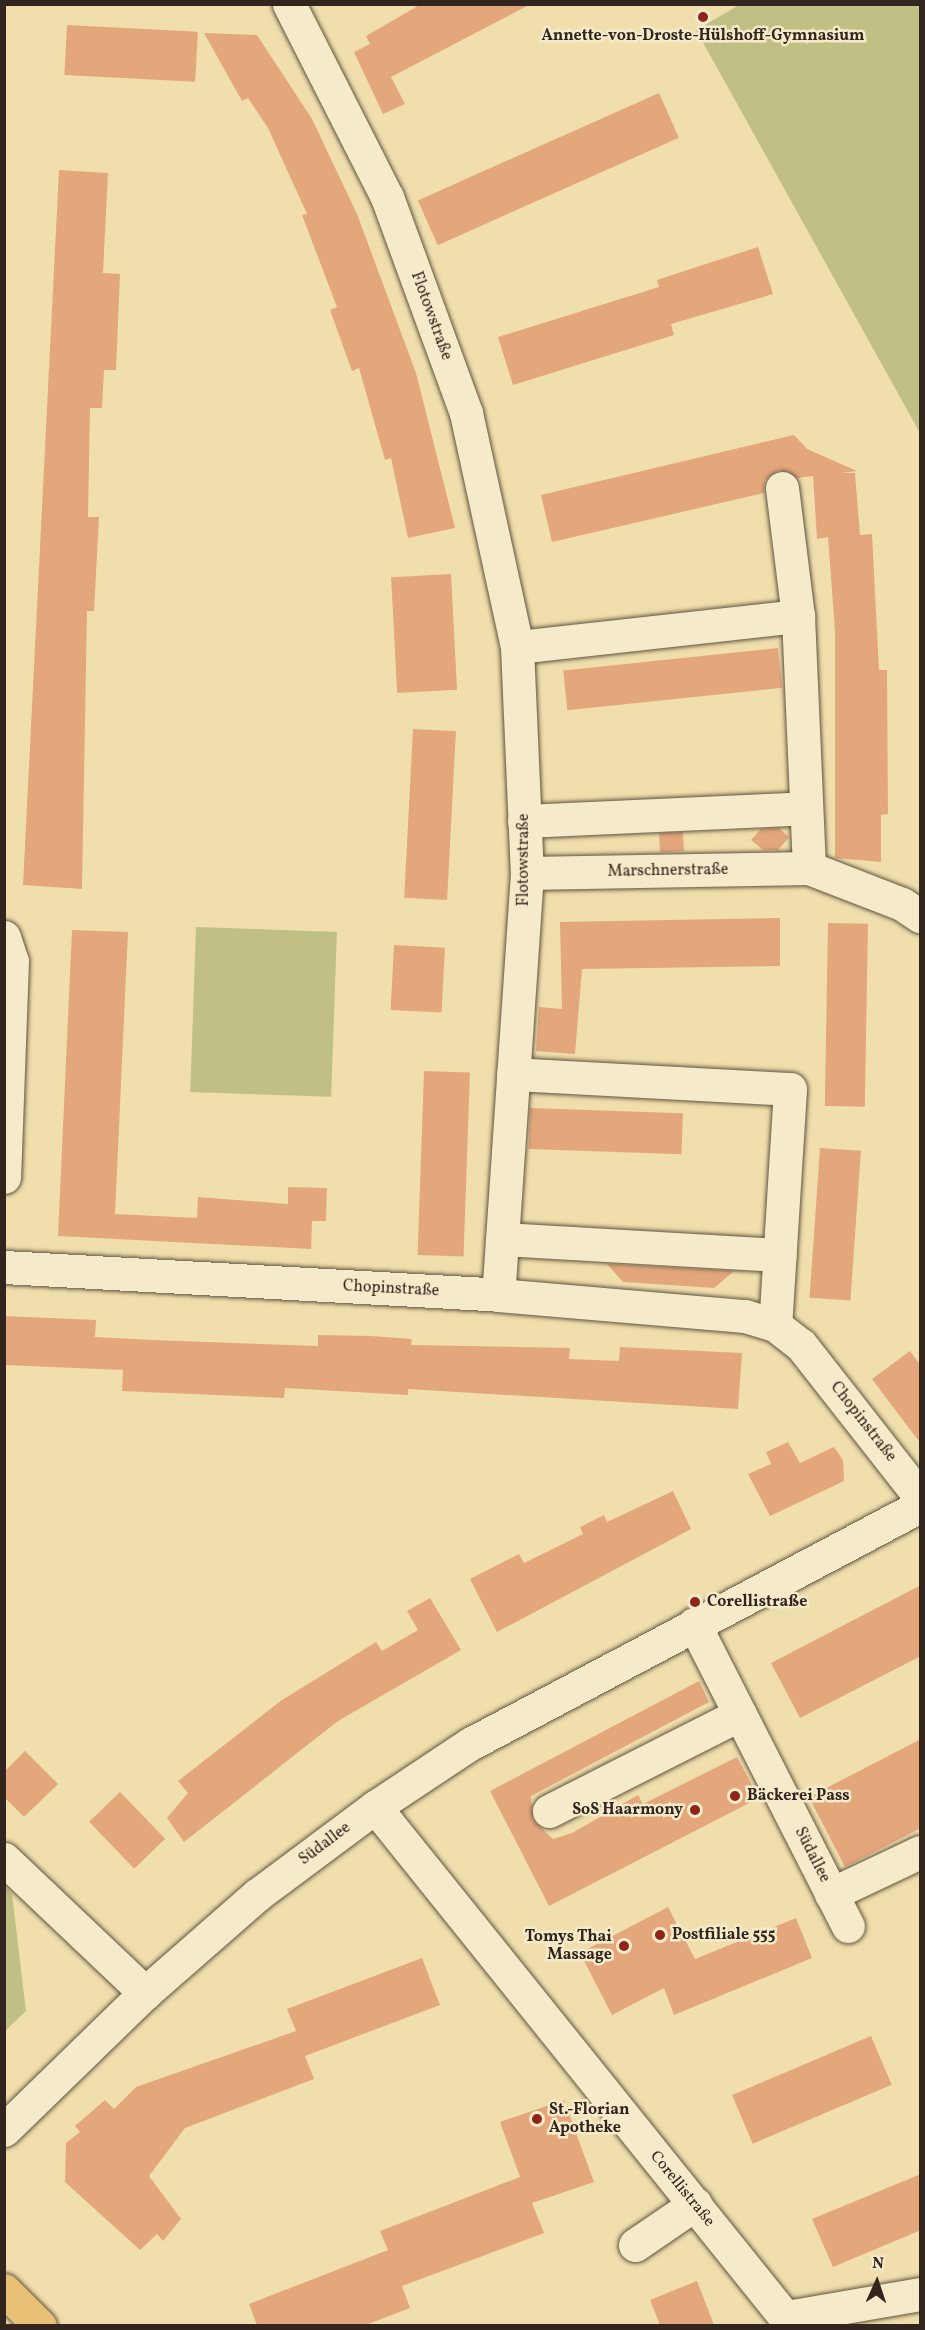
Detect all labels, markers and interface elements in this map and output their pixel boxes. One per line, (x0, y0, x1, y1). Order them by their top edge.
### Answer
marker: Annette-von-Droste-Hülshoff-Gymnasium (696, 10, 710, 24)
place label: Annette-von-Droste-Hülshoff-Gymnasium (541, 26, 865, 46)
street label: Flotowstraße (406, 269, 456, 363)
street label: Flotowstraße (514, 814, 534, 906)
street label: Marschnerstraße (607, 860, 729, 882)
street label: Chopinstraße (342, 1277, 440, 1301)
street label: Chopinstraße (826, 1378, 900, 1466)
place label: Corellistraße (707, 1592, 807, 1612)
marker: Corellistraße (688, 1595, 702, 1609)
place label: Bäckerei Pass (747, 1786, 850, 1806)
marker: Bäckerei Pass (728, 1789, 742, 1803)
place label: SoS Haarmony (572, 1800, 683, 1820)
marker: SoS Haarmony (688, 1803, 702, 1817)
street label: Südallee (295, 1818, 355, 1870)
street label: Südallee (790, 1824, 834, 1886)
place label: Postfiliale 555 (672, 1925, 775, 1945)
place label: Tomys Thai Massage (525, 1927, 612, 1965)
marker: Postfiliale 555 (653, 1928, 667, 1942)
marker: Tomys Thai Massage (617, 1939, 631, 1953)
place label: St.-Florian Apotheke (549, 2100, 630, 2138)
marker: St.-Florian Apotheke (530, 2112, 544, 2126)
street label: Corellistraße (646, 2147, 718, 2231)
north arrow (847, 2252, 907, 2312)
text: N (872, 2253, 884, 2275)

